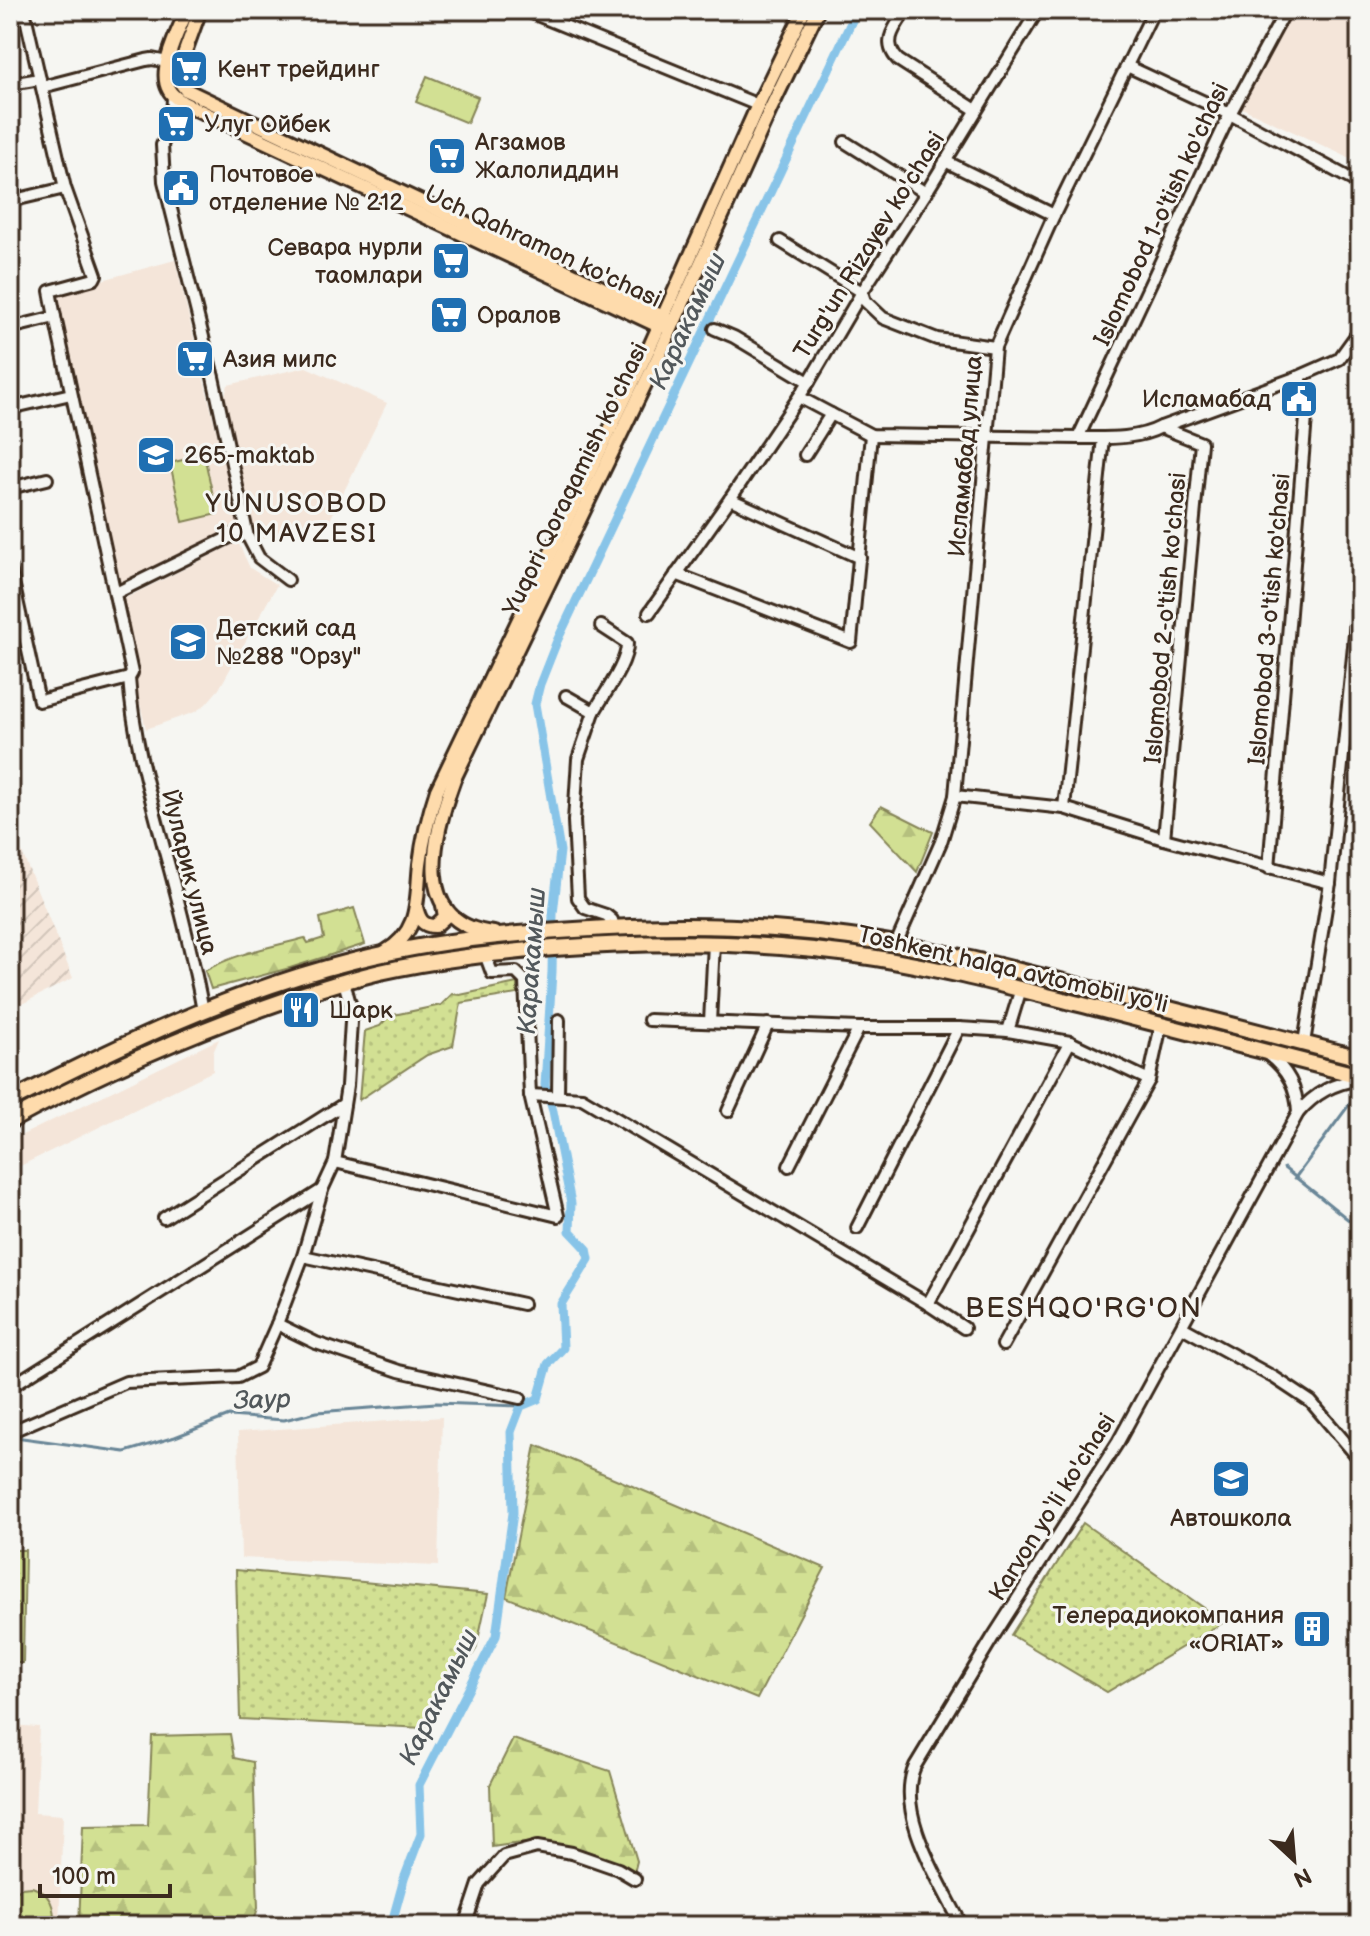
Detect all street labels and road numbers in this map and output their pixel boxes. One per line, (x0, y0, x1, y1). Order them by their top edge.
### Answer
street label: Islomobod 1-o'tish ko'chasi (1088, 78, 1235, 350)
street label: Turg'un Rizayev ko'chasi (788, 126, 951, 364)
street label: Uch Qahramon ko'chasi (420, 179, 666, 314)
street label: Yuqori Qoraqamish ko'chasi (496, 338, 654, 621)
street label: Исламабад улица (942, 354, 989, 558)
street label: Islomobod 2-o'tish ko'chasi (1138, 471, 1193, 765)
street label: Islomobod 3-o'tish ko'chasi (1242, 472, 1297, 766)
street label: Йуларик улица (155, 787, 224, 958)
street label: Toshkent halqa avtomobil yo'li (855, 920, 1171, 1019)
street label: Karvon yo‘li ko'chasi (983, 1408, 1122, 1607)

